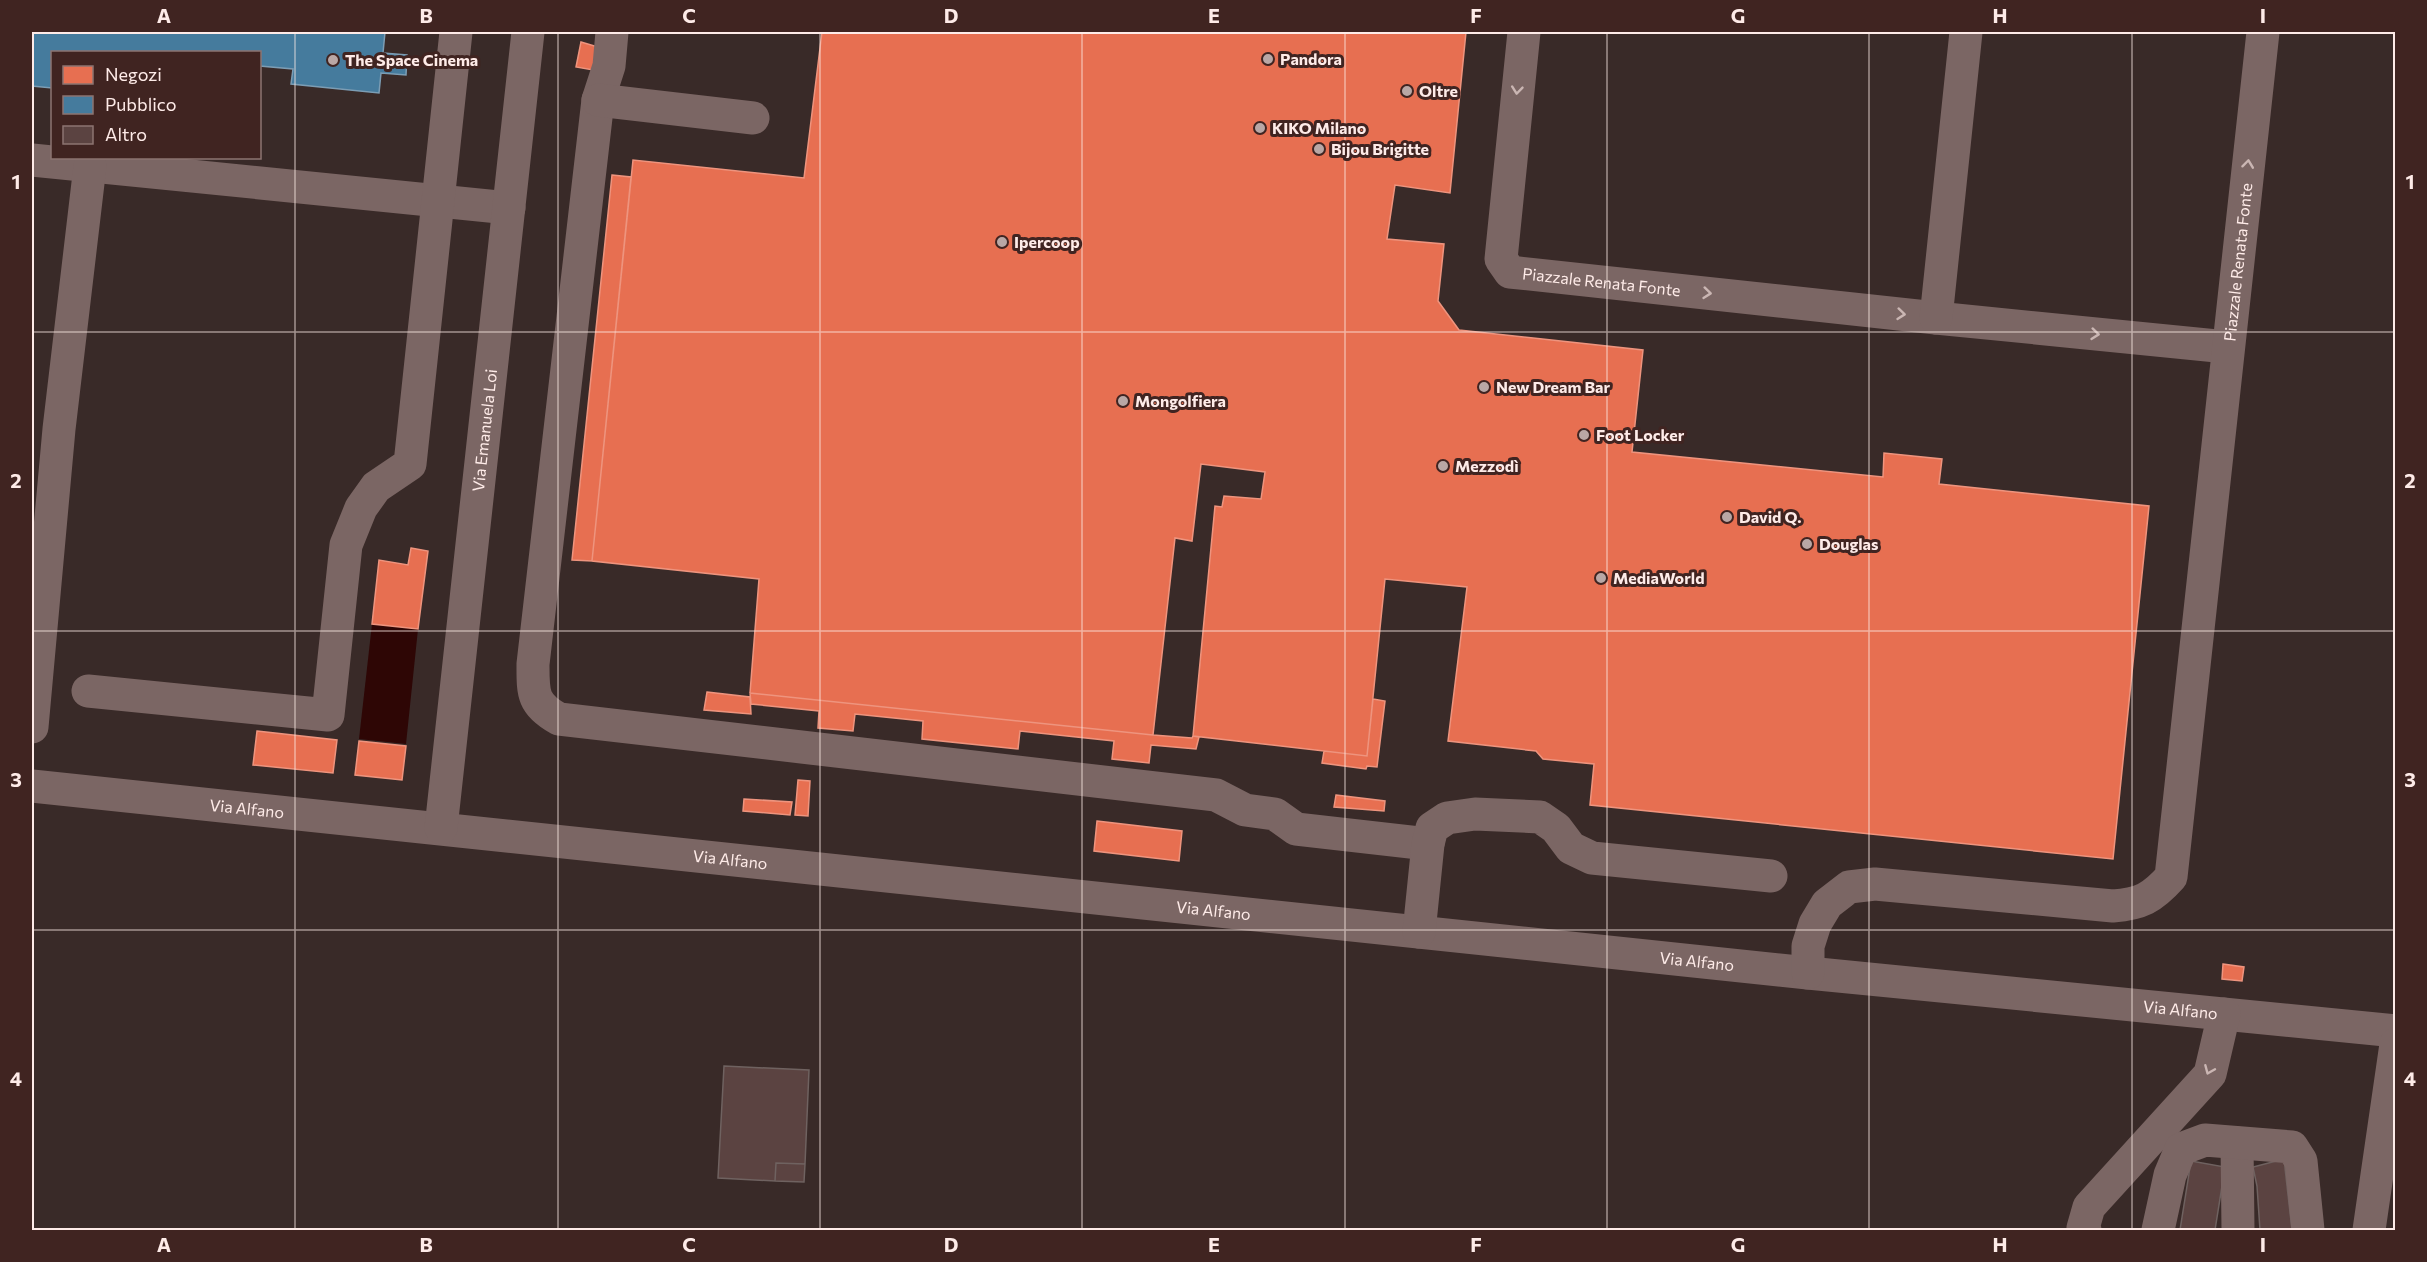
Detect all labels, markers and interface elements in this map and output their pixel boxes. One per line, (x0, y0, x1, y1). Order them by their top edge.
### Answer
text: A (157, 3, 171, 27)
text: B (419, 3, 433, 27)
text: C (682, 3, 696, 27)
text: D (944, 3, 958, 27)
text: E (1208, 3, 1220, 27)
text: F (1470, 3, 1482, 27)
text: G (1731, 3, 1745, 27)
text: H (1993, 3, 2008, 27)
text: I (2260, 3, 2266, 27)
place label: Pandora (1280, 49, 1342, 68)
place label: The Space Cinema (345, 50, 478, 69)
legend (51, 51, 261, 159)
marker: Pandora (1261, 52, 1275, 66)
marker: The Space Cinema (326, 53, 340, 67)
text: Negozi (105, 63, 162, 85)
place label: Oltre (1419, 81, 1458, 100)
marker: Oltre (1400, 84, 1414, 98)
one-way arrow (1512, 85, 1524, 94)
text: Pubblico (105, 93, 177, 115)
place label: KIKO Milano (1272, 118, 1367, 137)
marker: KIKO Milano (1253, 121, 1267, 135)
text: Altro (105, 123, 147, 145)
place label: Bijou Brigitte (1331, 139, 1429, 158)
marker: Bijou Brigitte (1312, 142, 1326, 156)
one-way arrow (2241, 159, 2253, 168)
text: 1 (11, 169, 21, 193)
text: 1 (2405, 169, 2415, 193)
street label: Piazzale Renata Fonte (2219, 182, 2255, 342)
place label: Ipercoop (1014, 232, 1080, 251)
marker: Ipercoop (995, 235, 1009, 249)
street label: Piazzale Renata Fonte (1521, 263, 1682, 299)
one-way arrow (1702, 286, 1711, 299)
one-way arrow (1896, 307, 1905, 320)
one-way arrow (2090, 327, 2099, 340)
street label: Via Emanuela Loi (468, 368, 500, 493)
place label: New Dream Bar (1496, 377, 1611, 396)
marker: New Dream Bar (1477, 380, 1491, 394)
place label: Mongolfiera (1135, 391, 1226, 410)
marker: Mongolfiera (1116, 394, 1130, 408)
place label: Foot Locker (1596, 425, 1685, 444)
marker: Foot Locker (1577, 428, 1591, 442)
place label: Mezzodì (1455, 456, 1519, 475)
marker: Mezzodì (1436, 459, 1450, 473)
text: 2 (10, 468, 22, 492)
text: 2 (2404, 468, 2416, 492)
place label: David Q. (1739, 507, 1801, 526)
marker: David Q. (1720, 510, 1734, 524)
place label: Douglas (1819, 534, 1878, 553)
marker: Douglas (1800, 537, 1814, 551)
place label: MediaWorld (1613, 568, 1705, 587)
marker: MediaWorld (1594, 571, 1608, 585)
text: 3 (10, 767, 22, 791)
text: 3 (2404, 767, 2416, 791)
street label: Via Alfano (209, 795, 285, 821)
street label: Via Alfano (692, 846, 768, 872)
street label: Via Alfano (1175, 897, 1252, 923)
street label: Via Alfano (1659, 947, 1735, 974)
street label: Via Alfano (2142, 996, 2219, 1022)
one-way arrow (2204, 1064, 2216, 1075)
text: 4 (10, 1066, 22, 1090)
text: 4 (2404, 1066, 2416, 1090)
text: A (157, 1232, 171, 1256)
text: B (419, 1232, 433, 1256)
text: C (682, 1232, 696, 1256)
text: D (944, 1232, 958, 1256)
text: E (1208, 1232, 1220, 1256)
text: F (1470, 1232, 1482, 1256)
text: G (1731, 1232, 1745, 1256)
text: H (1993, 1232, 2008, 1256)
text: I (2260, 1232, 2266, 1256)

